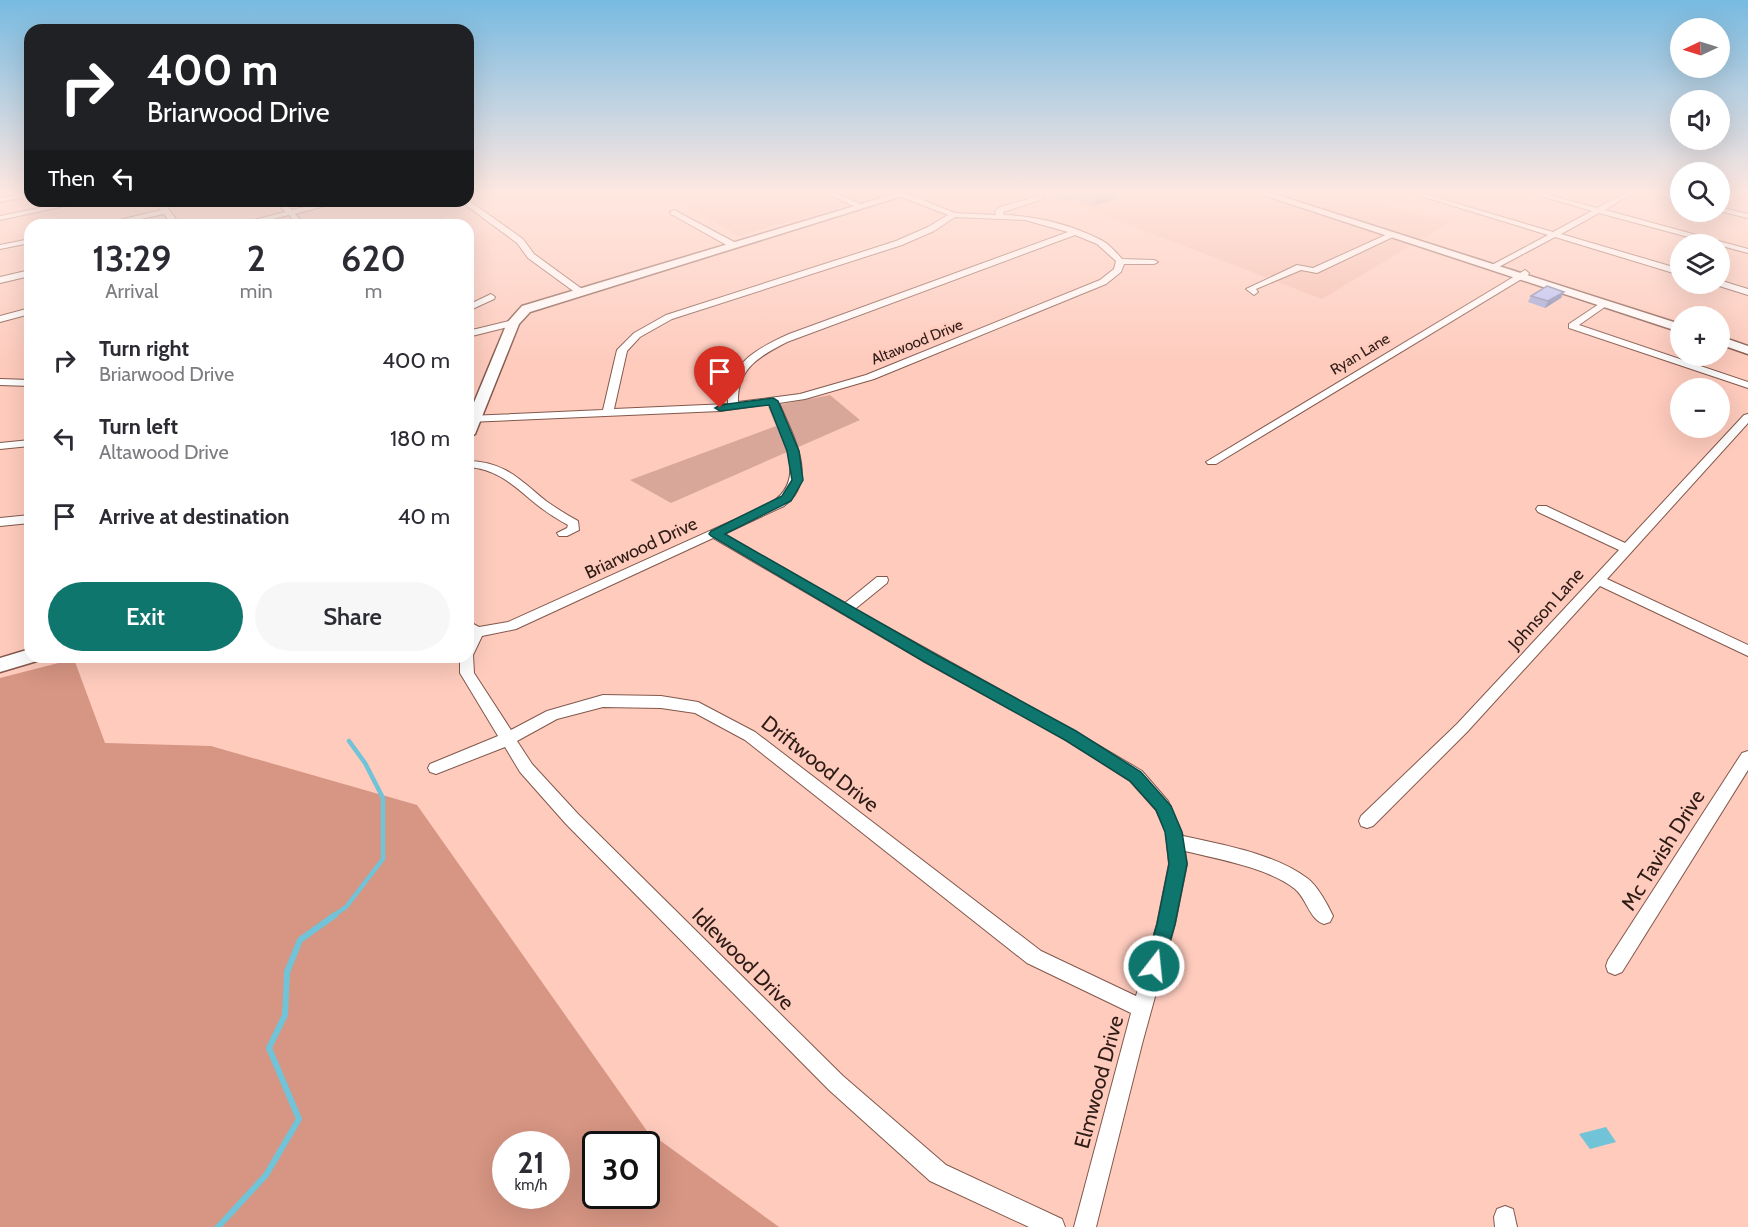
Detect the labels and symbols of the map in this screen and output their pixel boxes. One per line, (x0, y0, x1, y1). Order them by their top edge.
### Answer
north arrow (1670, 18, 1730, 78)
street label: Altawood Drive (869, 315, 966, 369)
street label: Ryan Lane (1327, 329, 1393, 379)
pin (694, 346, 745, 408)
street label: Briarwood Drive (581, 512, 701, 584)
street label: Johnson Lane (1503, 564, 1588, 655)
street label: Driftwood Drive (757, 710, 884, 817)
street label: Mc Tavish Drive (1616, 785, 1710, 915)
street label: Idlewood Drive (687, 902, 800, 1015)
position arrow (1122, 934, 1186, 998)
street label: Elmwood Drive (1069, 1012, 1128, 1151)
speed limit sign: 30 (582, 1131, 660, 1209)

